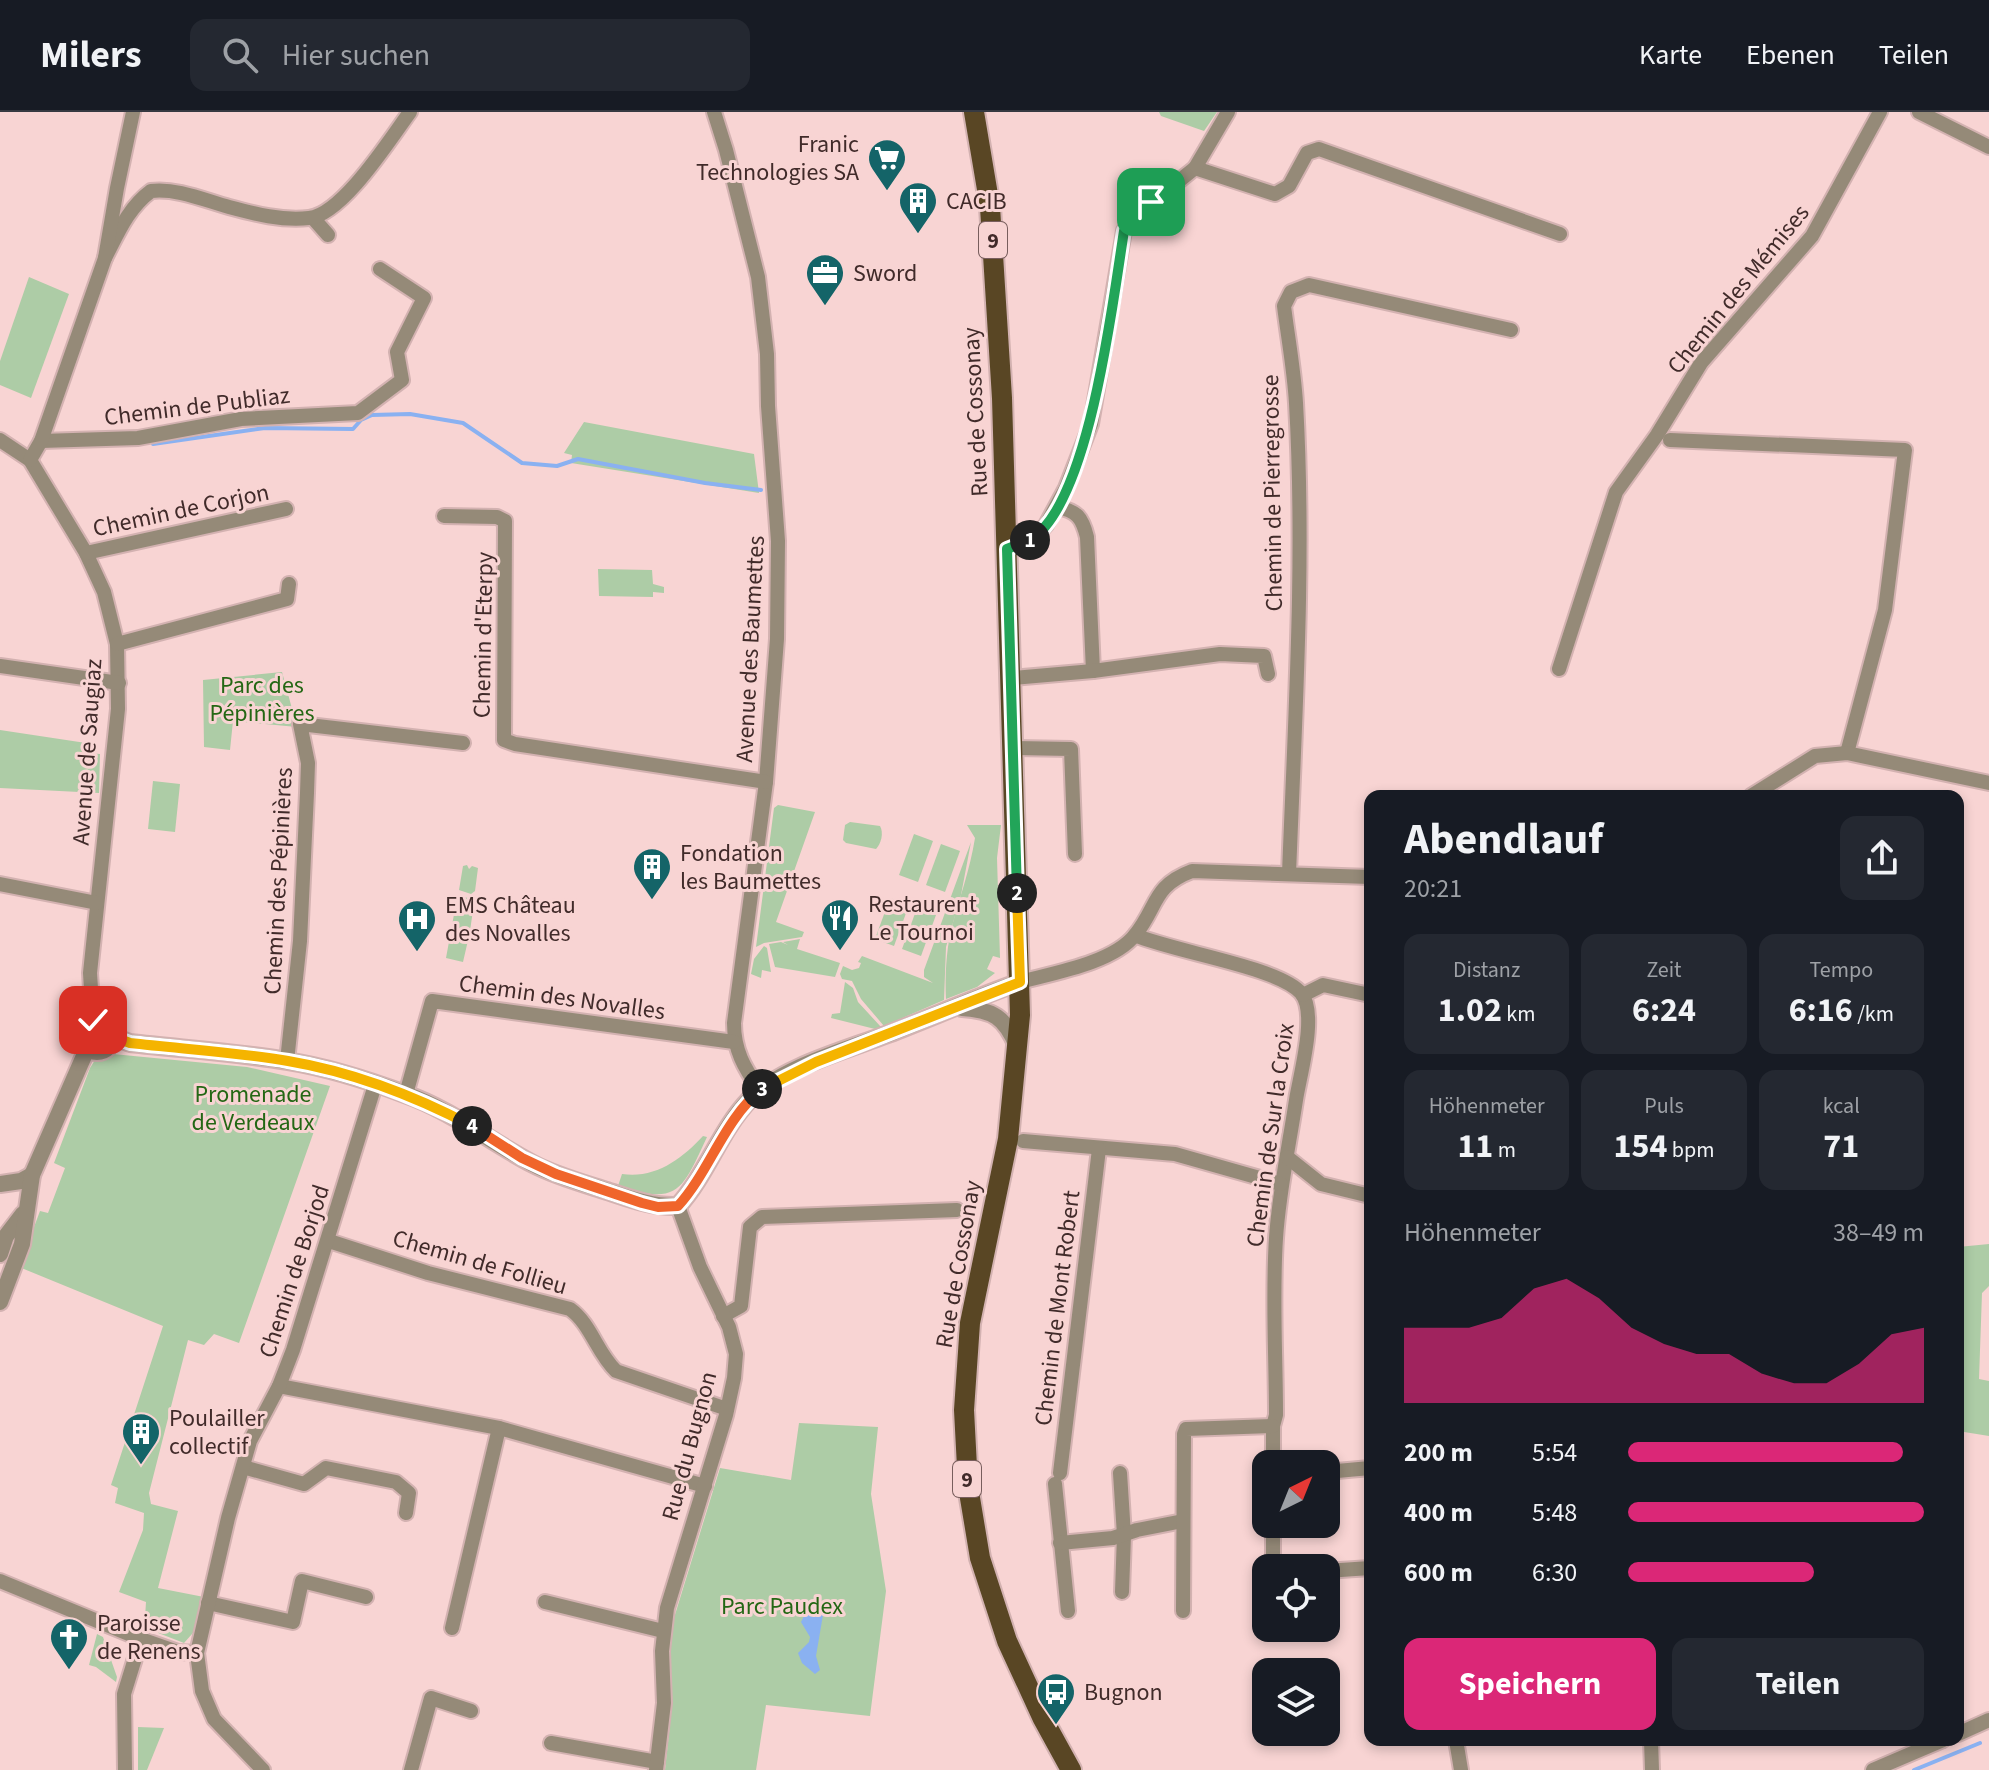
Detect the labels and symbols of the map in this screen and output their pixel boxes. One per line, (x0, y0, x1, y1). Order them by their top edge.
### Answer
place label: Franic Technologies SA (696, 127, 859, 190)
supermarket icon: Franic Technologies SA (866, 137, 908, 192)
pin (1117, 168, 1185, 236)
building icon: CACIB (897, 180, 939, 235)
place label: CACIB (946, 184, 1007, 219)
street label: Chemin des Mémises (1659, 197, 1818, 382)
road number: 9 (979, 222, 1007, 258)
office icon: Sword (804, 252, 846, 307)
place label: Sword (853, 256, 917, 291)
street label: Rue de Cossonay (954, 326, 997, 498)
street label: Chemin de Pierregrosse (1253, 374, 1292, 612)
street label: Chemin de Publiaz (102, 378, 292, 435)
street label: Chemin de Corjon (90, 475, 273, 546)
pin: 1 (1010, 520, 1050, 560)
street label: Avenue des Baumettes (727, 535, 774, 763)
street label: Chemin d'Eterpy (465, 552, 502, 718)
street label: Avenue de Saugiaz (64, 658, 111, 847)
park label: Parc des Pépinières (209, 668, 315, 731)
street label: Chemin des Pépinières (255, 766, 302, 996)
place label: Fondation les Baumettes (680, 836, 821, 899)
building icon: Fondation les Baumettes (631, 846, 673, 901)
pin: 2 (997, 873, 1037, 913)
place label: Restaurent Le Tournoi (868, 887, 977, 950)
place label: EMS Château des Novalles (445, 888, 576, 951)
restaurant icon: Restaurent Le Tournoi (819, 897, 861, 952)
hospital icon: EMS Château des Novalles (396, 898, 438, 953)
street label: Chemin des Novalles (457, 966, 667, 1029)
pin (59, 986, 127, 1054)
street label: Chemin de Sur la Croix (1237, 1021, 1304, 1249)
pin: 3 (742, 1069, 782, 1109)
park label: Promenade de Verdeaux (192, 1077, 315, 1140)
pin: 4 (452, 1106, 492, 1146)
street label: Rue de Cossonay (927, 1178, 990, 1351)
street label: Chemin de Borjod (250, 1180, 339, 1362)
street label: Chemin de Mont Robert (1026, 1188, 1089, 1428)
street label: Chemin de Follieu (388, 1221, 571, 1304)
street label: Rue du Bugnon (653, 1368, 726, 1525)
place label: Poulailler collectif (169, 1401, 265, 1464)
building icon: Poulailler collectif (120, 1411, 162, 1466)
north arrow (1252, 1450, 1340, 1538)
road number: 9 (953, 1461, 981, 1497)
park label: Parc Paudex (721, 1589, 843, 1624)
place label: Paroisse de Renens (97, 1606, 201, 1669)
church icon: Paroisse de Renens (48, 1616, 90, 1671)
bus stop icon: Bugnon (1035, 1671, 1077, 1726)
place label: Bugnon (1084, 1675, 1163, 1710)

